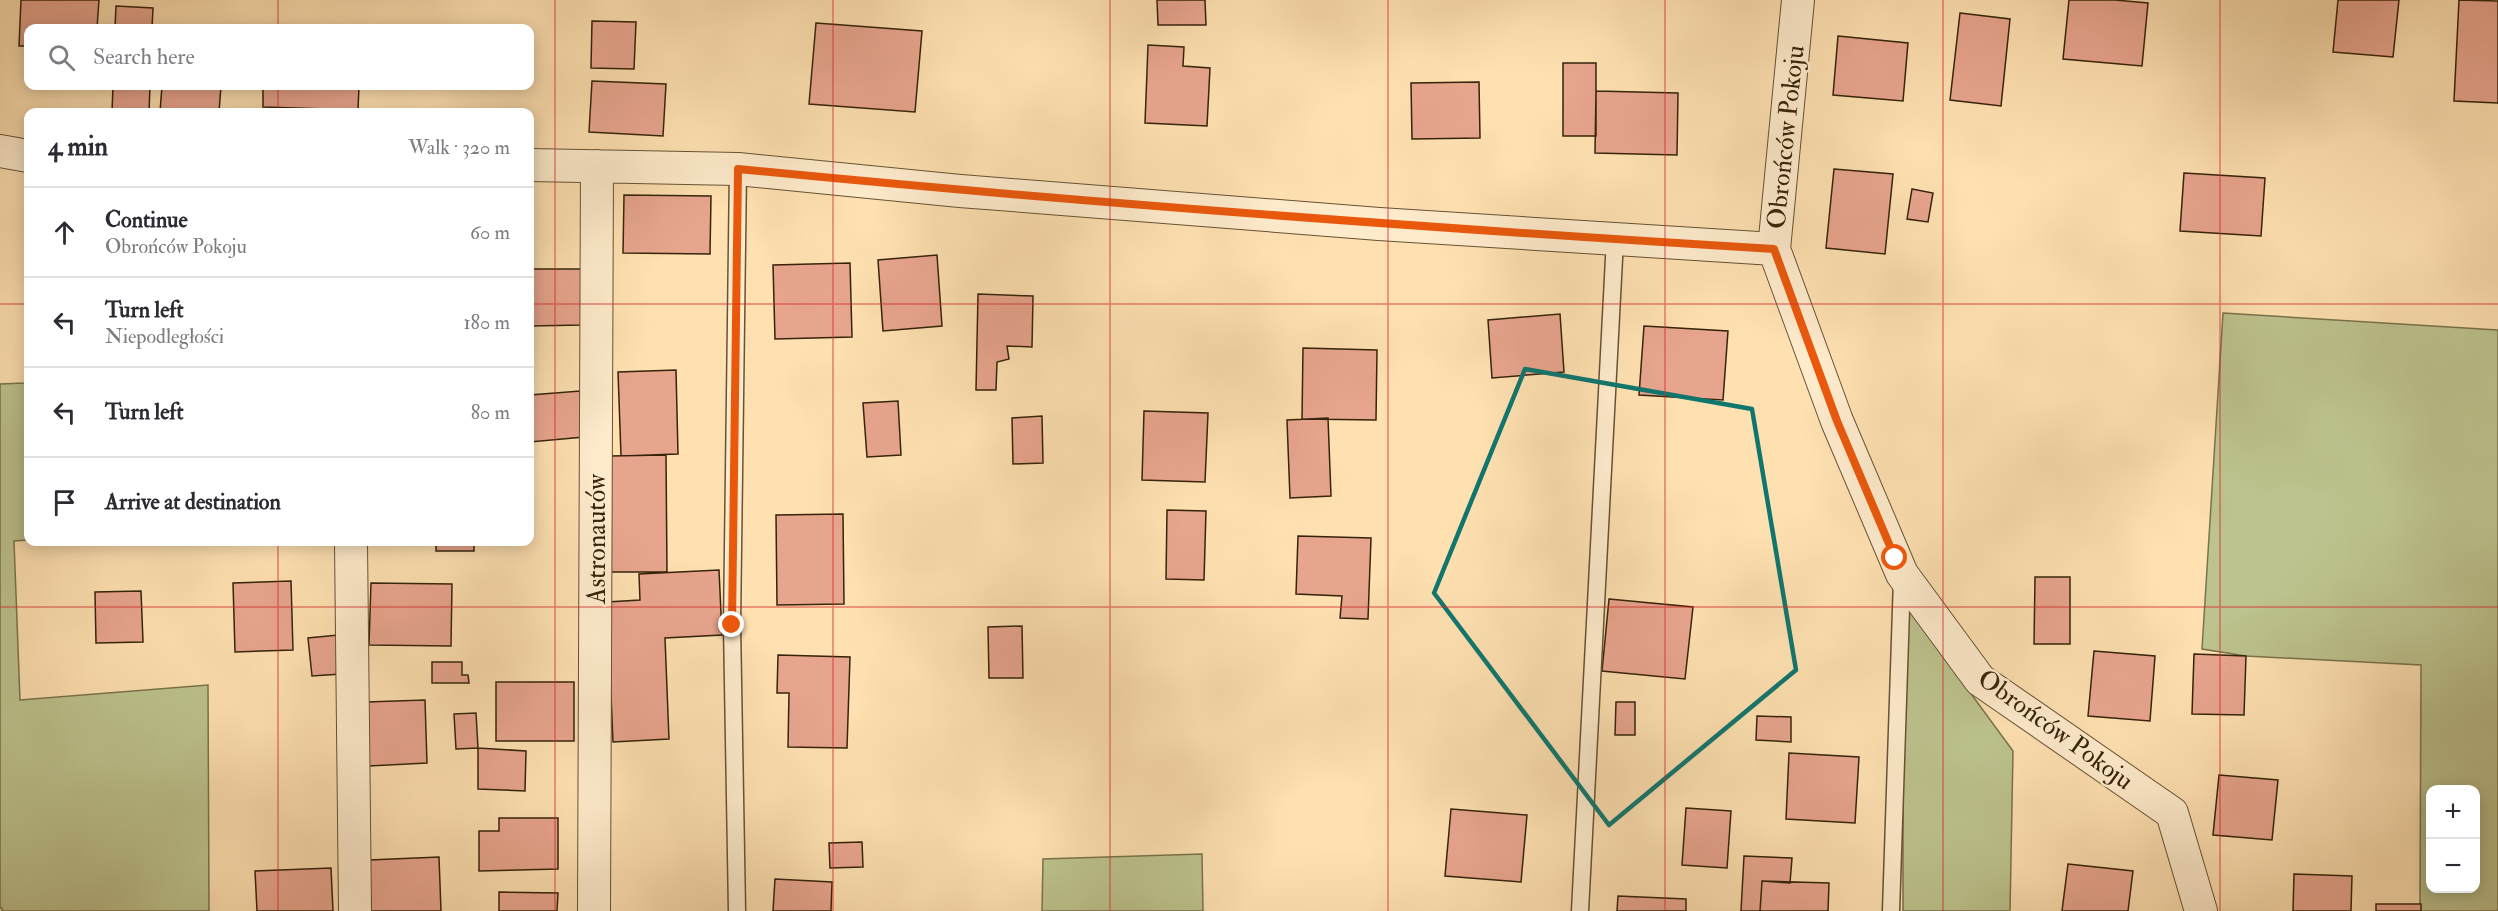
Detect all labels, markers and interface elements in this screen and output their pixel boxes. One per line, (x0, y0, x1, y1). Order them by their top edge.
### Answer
search box (24, 24, 534, 90)
icon: search (45, 41, 78, 74)
text: Search here (93, 43, 195, 71)
street label: Obrońców Pokoju (1760, 44, 1812, 230)
text: 4 min (48, 131, 108, 163)
text: Walk · 320 m (408, 135, 510, 160)
text: Continue (105, 206, 188, 234)
icon: ahead (48, 216, 81, 249)
text: 60 m (470, 220, 510, 245)
text: Obrońców Pokoju (105, 234, 247, 259)
text: Turn left (105, 296, 184, 324)
icon: left (48, 306, 81, 339)
text: 180 m (463, 310, 510, 335)
text: Niepodległości (105, 324, 224, 349)
icon: left (48, 396, 81, 429)
text: Turn left (105, 398, 184, 426)
text: 80 m (471, 400, 510, 425)
street label: Astronautów (581, 473, 613, 605)
icon: arrive (48, 486, 81, 519)
text: Arrive at destination (105, 488, 281, 516)
route start (1881, 544, 1907, 570)
route end (718, 611, 744, 637)
street label: Obrońców Pokoju (1971, 663, 2139, 797)
map controls (2426, 785, 2480, 893)
button: + (2426, 785, 2480, 839)
button: − (2426, 839, 2480, 893)

